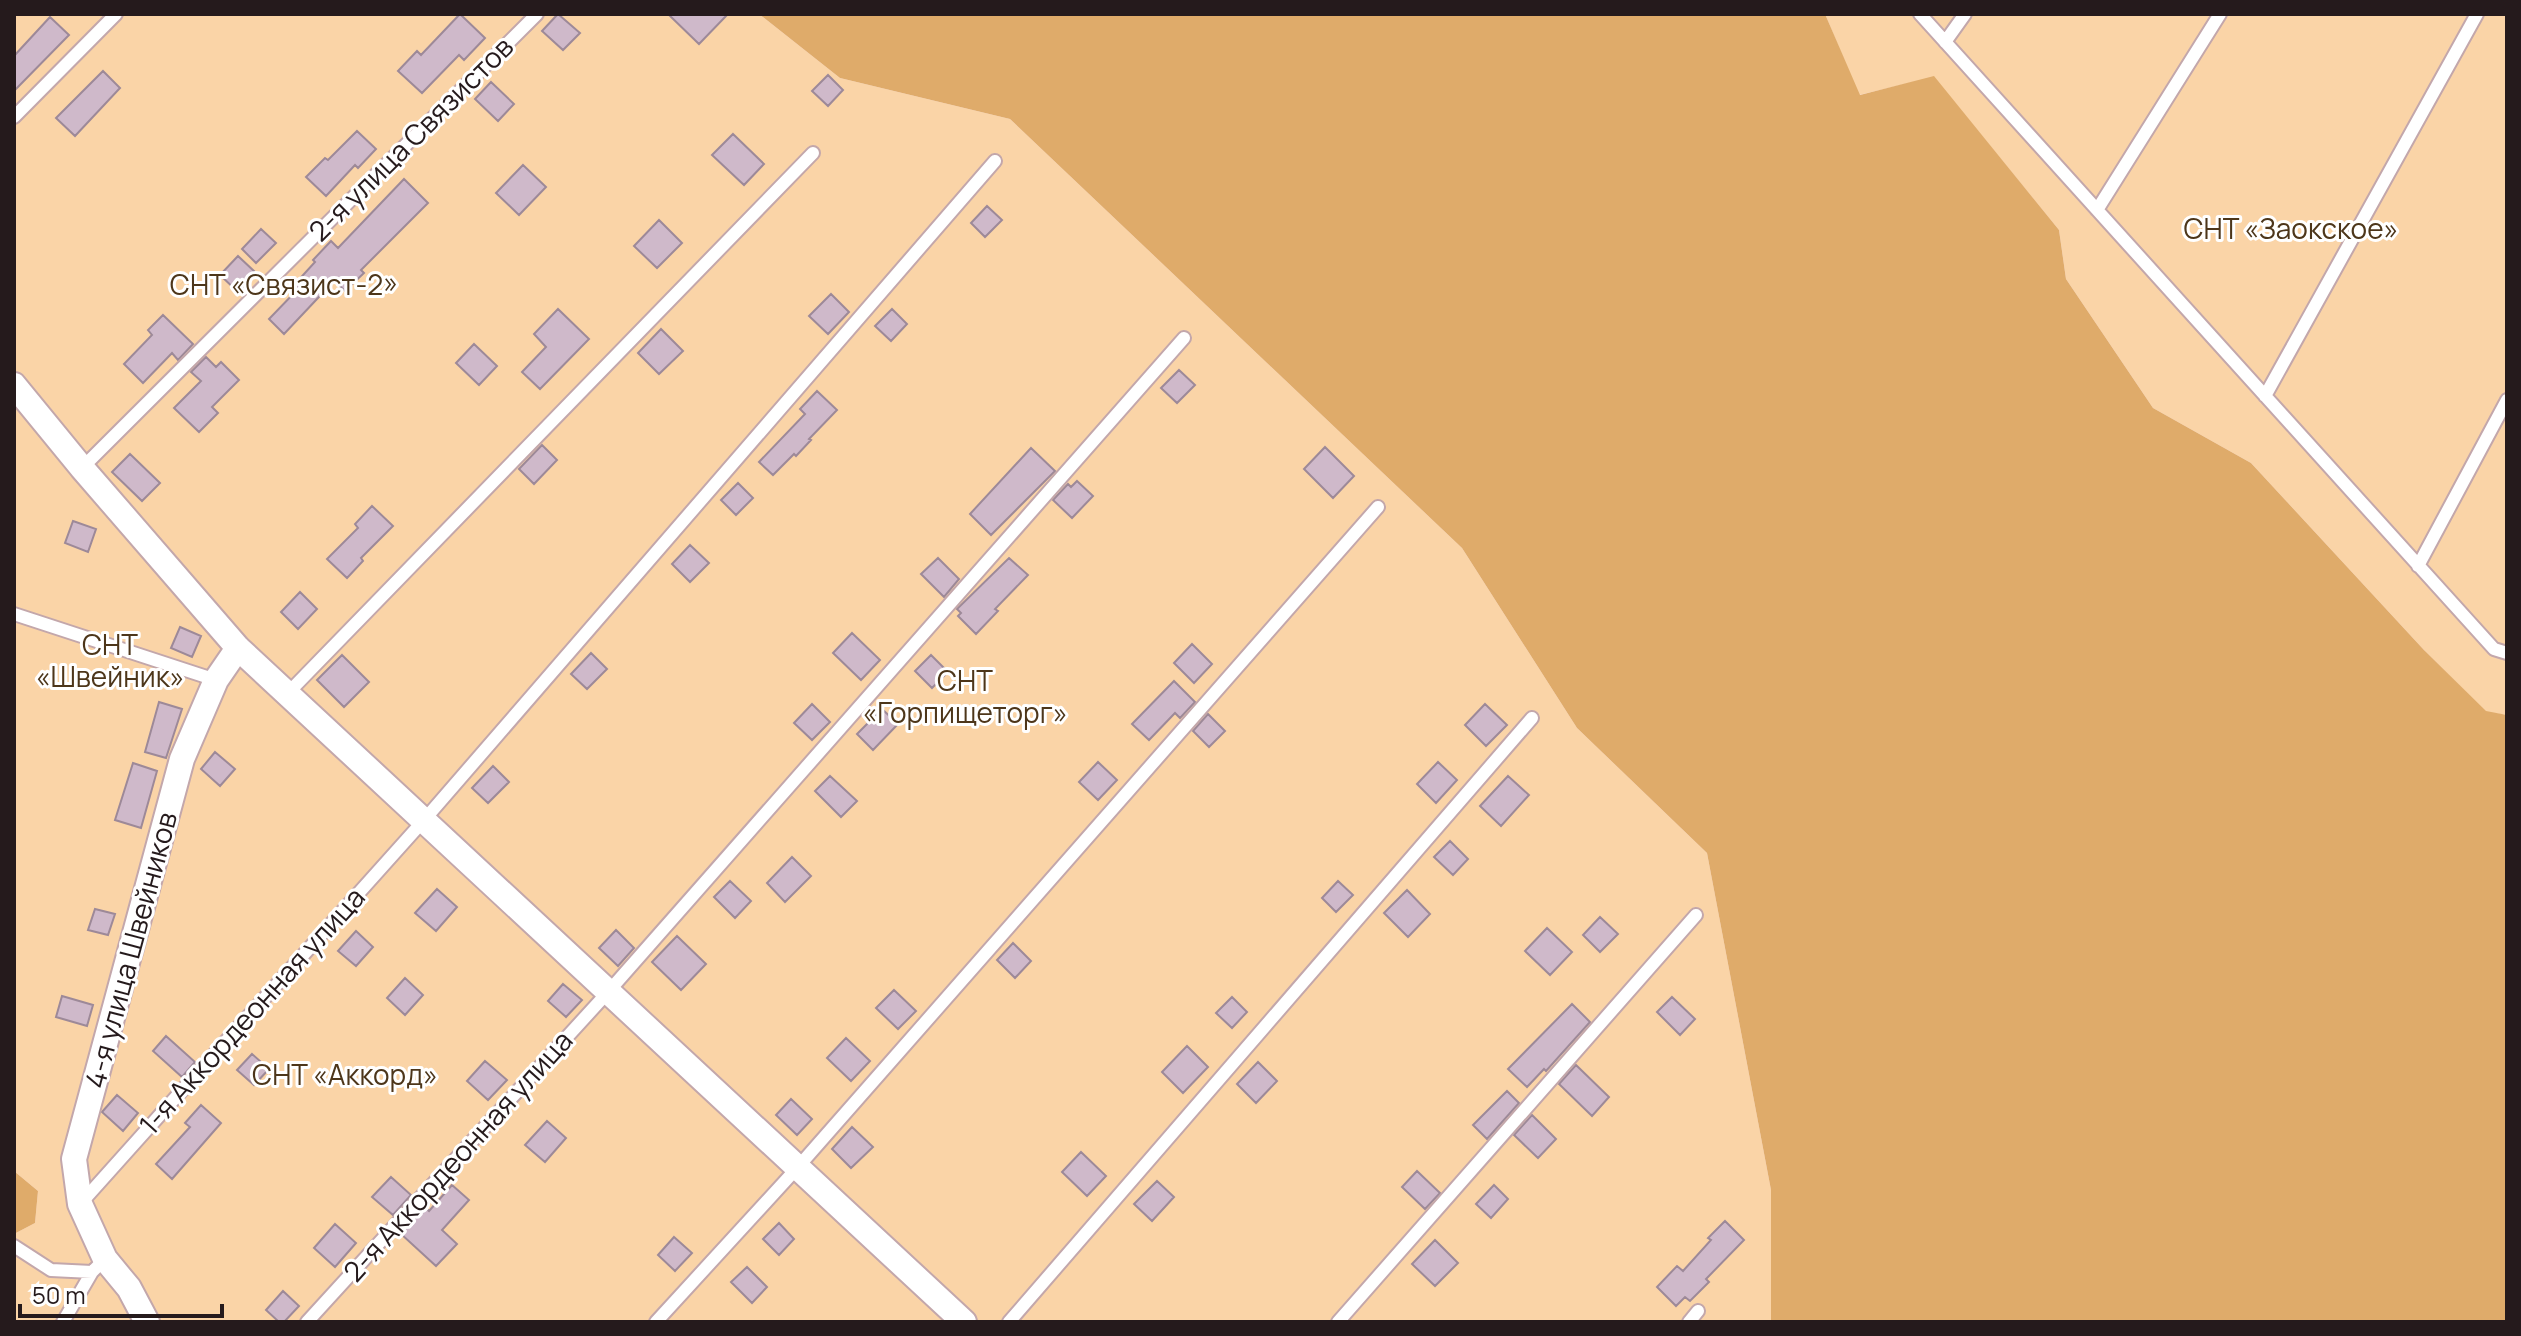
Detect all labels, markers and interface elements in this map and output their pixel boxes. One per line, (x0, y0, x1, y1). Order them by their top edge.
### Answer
street label: 2-я улица Связистов (300, 28, 521, 249)
park label: СНТ «Заокское» (2183, 209, 2399, 247)
park label: СНТ «Связист-2» (170, 265, 398, 303)
park label: СНТ «Швейник» (35, 625, 185, 695)
park label: СНТ «Горпищеторг» (862, 661, 1068, 731)
street label: 4-я улица Швейников (75, 807, 185, 1092)
street label: 1-я Аккордеонная улица (130, 878, 373, 1142)
street label: 2-я Аккордеонная улица (334, 1022, 580, 1289)
park label: СНТ «Аккорд» (252, 1055, 438, 1093)
scale bar (20, 1268, 222, 1318)
text: 50 m (32, 1278, 86, 1311)

